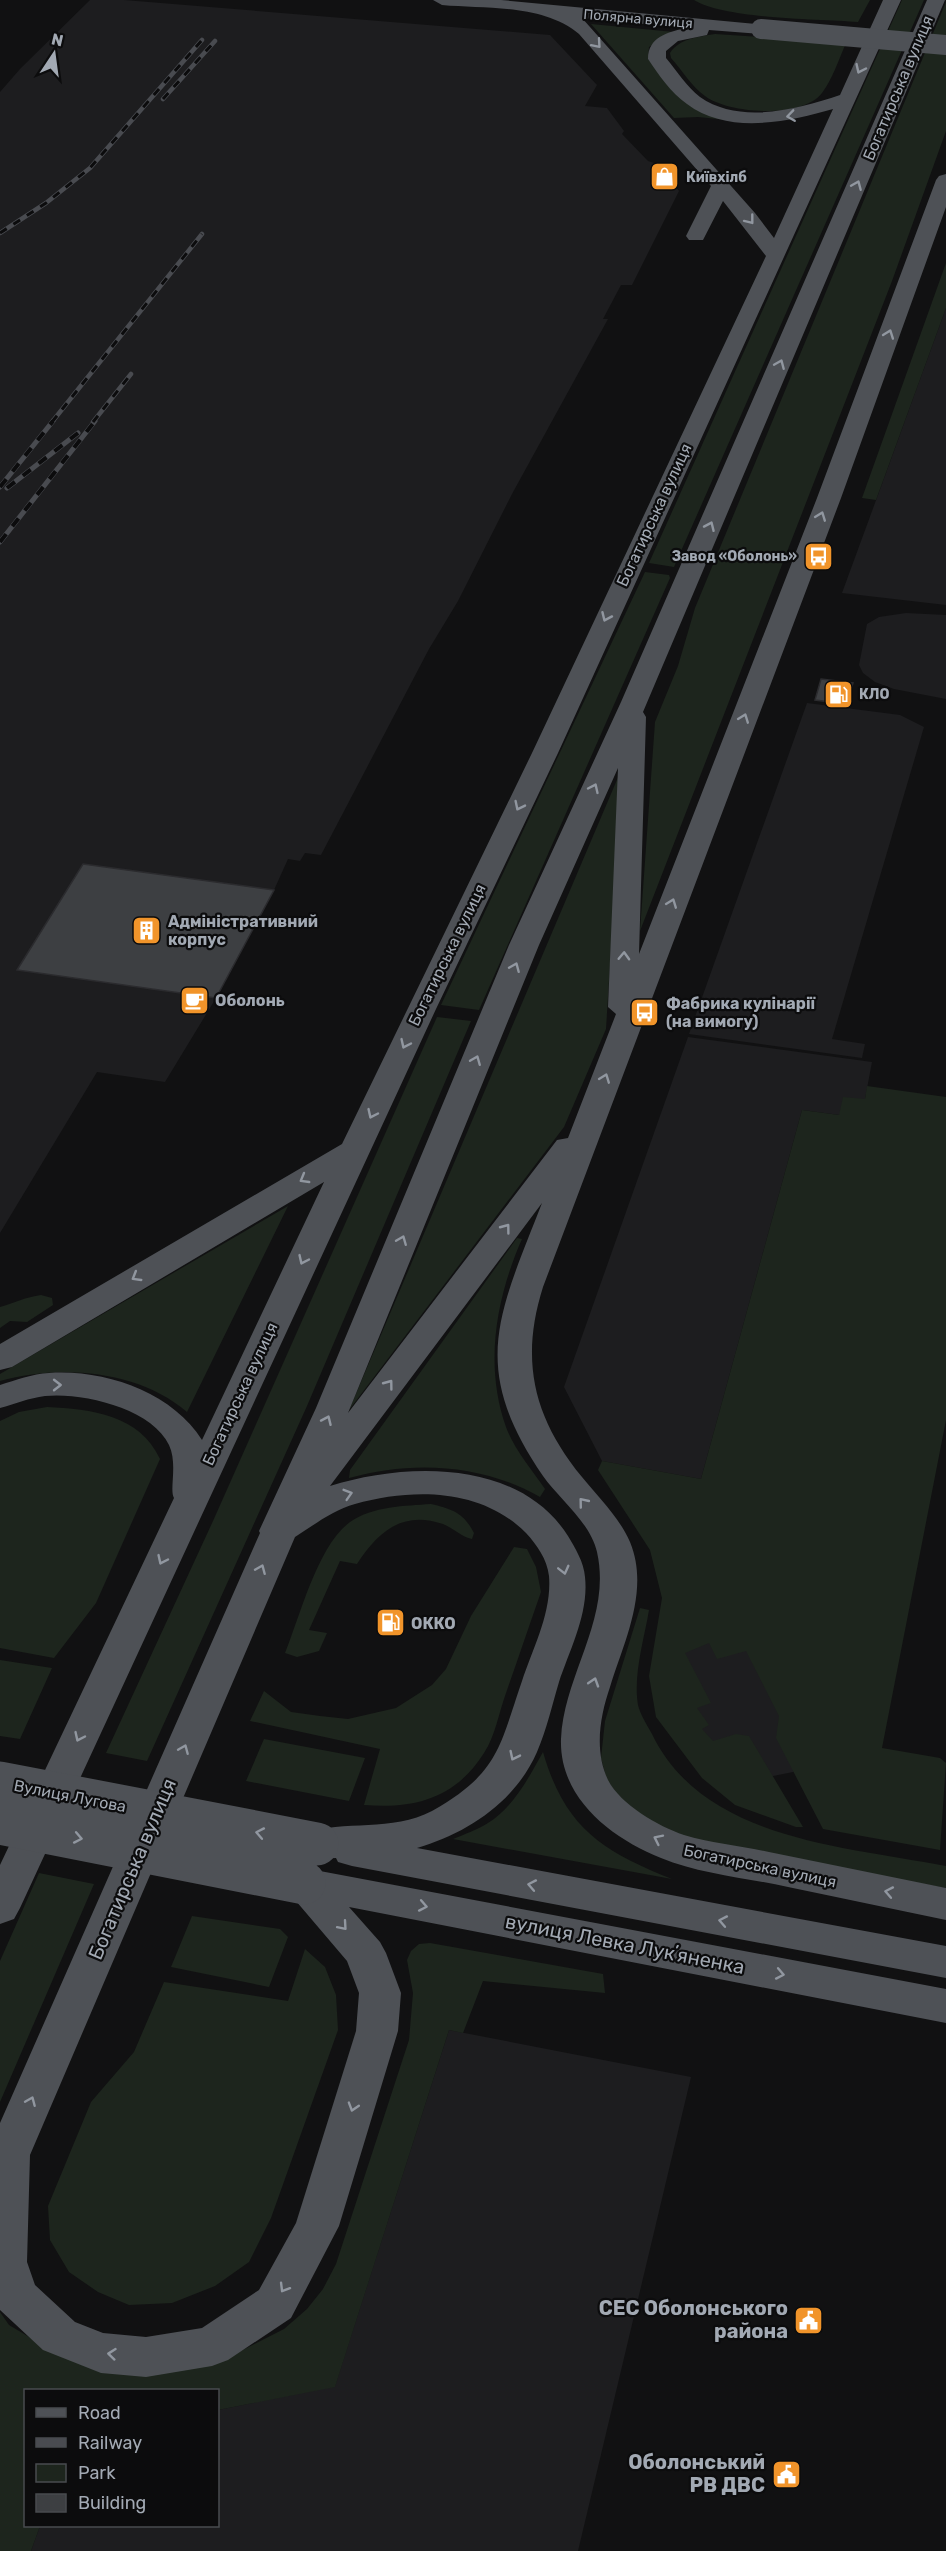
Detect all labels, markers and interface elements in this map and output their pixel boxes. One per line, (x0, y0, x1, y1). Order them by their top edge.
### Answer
street label: Полярна вулиця (583, 6, 693, 32)
street label: Богатирська вулиця (859, 13, 937, 163)
north arrow (24, 24, 84, 84)
text: N (50, 29, 65, 50)
one-way arrow (590, 37, 601, 48)
one-way arrow (856, 62, 868, 73)
one-way arrow (786, 109, 795, 121)
shop icon: Київхілб (649, 161, 681, 193)
place label: Київхілб (686, 169, 747, 186)
one-way arrow (850, 180, 862, 191)
one-way arrow (742, 213, 753, 224)
one-way arrow (882, 329, 894, 340)
one-way arrow (773, 359, 785, 370)
street label: Богатирська вулиця (612, 440, 696, 590)
one-way arrow (814, 512, 827, 522)
one-way arrow (703, 521, 715, 532)
bus stop icon: Завод «Оболонь» (802, 540, 834, 572)
place label: Завод «Оболонь» (672, 548, 797, 565)
one-way arrow (602, 611, 614, 622)
fuel station icon: КЛО (822, 678, 854, 710)
place label: КЛО (859, 686, 889, 703)
one-way arrow (737, 713, 749, 724)
one-way arrow (587, 784, 599, 795)
one-way arrow (515, 799, 527, 810)
street label: Богатирська вулиця (404, 881, 490, 1029)
one-way arrow (665, 898, 677, 909)
place label: Адміністративний корпус (168, 912, 318, 949)
building icon: Адміністративний корпус (131, 914, 163, 946)
one-way arrow (618, 952, 631, 961)
one-way arrow (508, 962, 520, 973)
cafe icon: Оболонь (178, 984, 210, 1016)
place label: Оболонь (215, 991, 285, 1010)
place label: Фабрика кулінарії (на вимогу) (666, 994, 816, 1031)
bus stop icon: Фабрика кулінарії (на вимогу) (629, 996, 661, 1028)
one-way arrow (400, 1037, 412, 1048)
one-way arrow (469, 1055, 481, 1066)
one-way arrow (598, 1073, 610, 1084)
one-way arrow (367, 1108, 379, 1119)
one-way arrow (300, 1172, 310, 1184)
one-way arrow (499, 1224, 510, 1235)
one-way arrow (395, 1235, 407, 1246)
one-way arrow (299, 1253, 311, 1264)
one-way arrow (132, 1270, 142, 1282)
street label: Богатирська вулиця (198, 1319, 282, 1469)
one-way arrow (52, 1379, 61, 1391)
one-way arrow (381, 1379, 392, 1390)
one-way arrow (320, 1416, 332, 1427)
one-way arrow (342, 1489, 353, 1501)
one-way arrow (579, 1497, 590, 1508)
one-way arrow (157, 1554, 169, 1565)
one-way arrow (254, 1565, 266, 1576)
one-way arrow (557, 1565, 570, 1575)
fuel station icon: ОККО (374, 1607, 406, 1639)
place label: ОККО (411, 1614, 456, 1633)
one-way arrow (587, 1677, 599, 1688)
one-way arrow (75, 1731, 87, 1742)
one-way arrow (177, 1744, 189, 1755)
one-way arrow (510, 1750, 522, 1761)
street label: Богатирська вулиця (83, 1775, 181, 1963)
street label: Вулиця Лугова (12, 1776, 128, 1816)
one-way arrow (255, 1827, 265, 1840)
one-way arrow (73, 1831, 83, 1844)
one-way arrow (654, 1835, 665, 1847)
street label: Богатирська вулиця (682, 1841, 838, 1891)
one-way arrow (527, 1879, 537, 1892)
one-way arrow (884, 1887, 894, 1900)
one-way arrow (418, 1899, 428, 1912)
street label: вулиця Левка Лукʼяненка (503, 1909, 747, 1979)
one-way arrow (719, 1915, 729, 1928)
one-way arrow (336, 1919, 347, 1930)
one-way arrow (774, 1967, 784, 1980)
one-way arrow (24, 2096, 36, 2107)
one-way arrow (348, 2101, 360, 2112)
one-way arrow (280, 2282, 291, 2292)
place label: СЕС Оболонського района (599, 2296, 788, 2343)
public building icon: СЕС Оболонського района (793, 2304, 825, 2336)
one-way arrow (107, 2348, 116, 2361)
legend (24, 2389, 219, 2527)
text: Road (78, 2402, 121, 2424)
text: Railway (78, 2432, 142, 2454)
place label: Оболонський РВ ДВС (628, 2450, 765, 2497)
public building icon: Оболонський РВ ДВС (770, 2458, 802, 2490)
text: Park (78, 2462, 116, 2484)
text: Building (78, 2492, 146, 2514)

